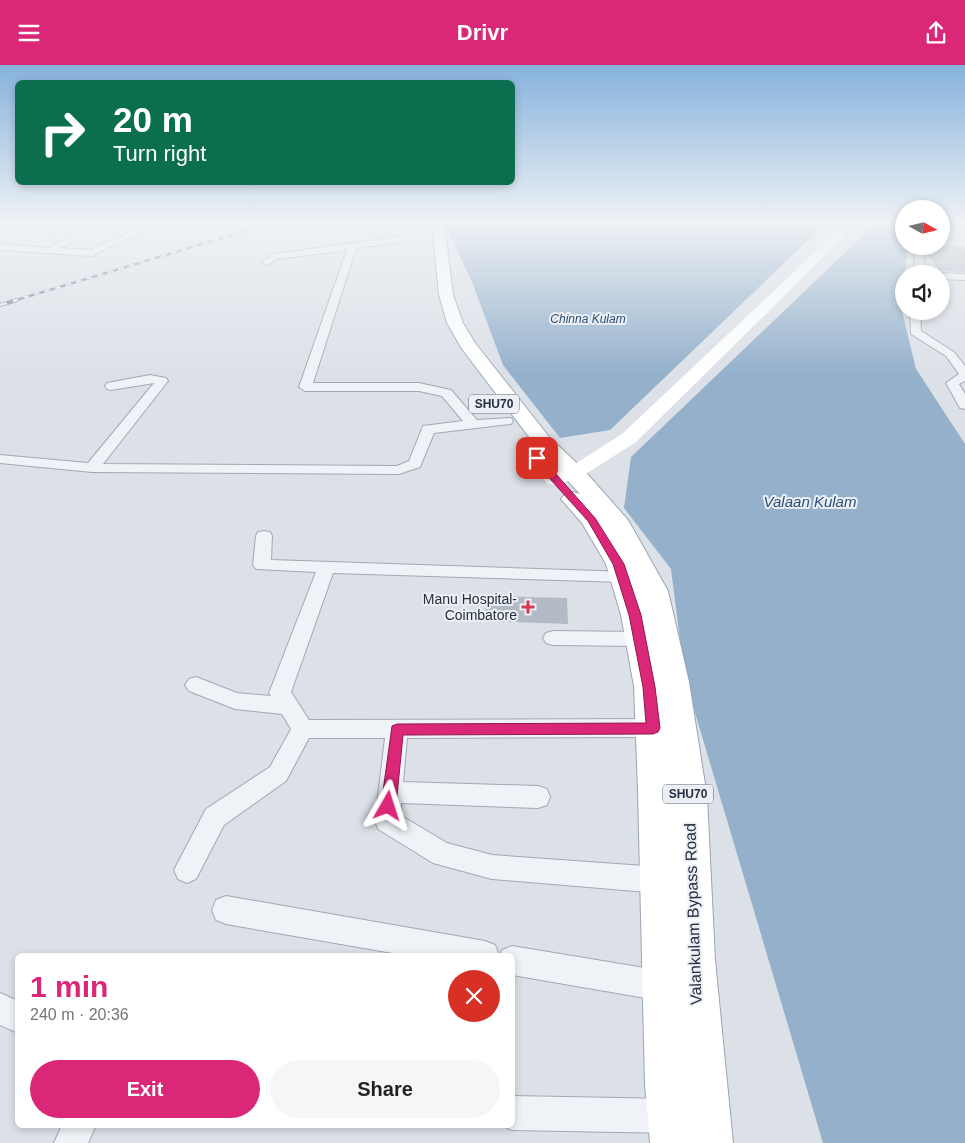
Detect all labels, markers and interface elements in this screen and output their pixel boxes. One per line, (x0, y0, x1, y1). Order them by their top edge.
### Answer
icon: menu (15, 19, 43, 47)
icon: share (922, 19, 950, 47)
text: Drivr (457, 20, 508, 45)
icon: right (30, 100, 95, 165)
text: 20 m (113, 100, 193, 139)
text: Turn right (113, 141, 206, 166)
north arrow (895, 200, 950, 255)
map controls (895, 200, 950, 320)
button: sound (895, 265, 950, 320)
water label: Chinna Kulam (550, 312, 626, 326)
road number: SHU70 (469, 394, 519, 413)
pin (516, 437, 558, 479)
icon: arrive (523, 444, 551, 472)
water label: Valaan Kulam (764, 493, 856, 510)
place label: Manu Hospital- Coimbatore (423, 591, 517, 623)
marker: Manu Hospital- Coimbatore (521, 600, 535, 614)
position arrow (361, 779, 413, 831)
road number: SHU70 (663, 785, 713, 804)
street label: Valankulam Bypass Road (681, 823, 705, 1005)
text: 1 min (30, 970, 108, 1003)
button: close (448, 970, 500, 1022)
text: 240 m · 20:36 (30, 1006, 129, 1023)
button: Exit (30, 1060, 260, 1118)
button: Share (270, 1060, 500, 1118)

